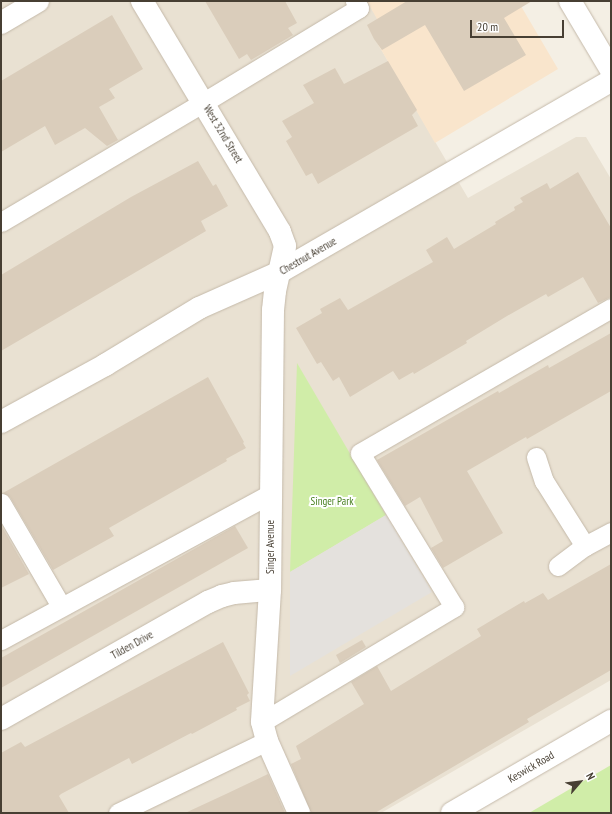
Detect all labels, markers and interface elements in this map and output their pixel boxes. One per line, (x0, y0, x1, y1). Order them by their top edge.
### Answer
scale bar (472, 12, 566, 38)
text: 20 m (477, 19, 498, 34)
street label: West 32nd Street (201, 103, 245, 165)
street label: Chestnut Avenue (277, 234, 339, 278)
park label: Singer Park (311, 494, 353, 508)
street label: Singer Avenue (263, 520, 277, 574)
street label: Tilden Drive (109, 628, 155, 662)
street label: Keswick Road (505, 748, 557, 786)
north arrow (560, 762, 600, 802)
text: N (583, 770, 598, 782)

